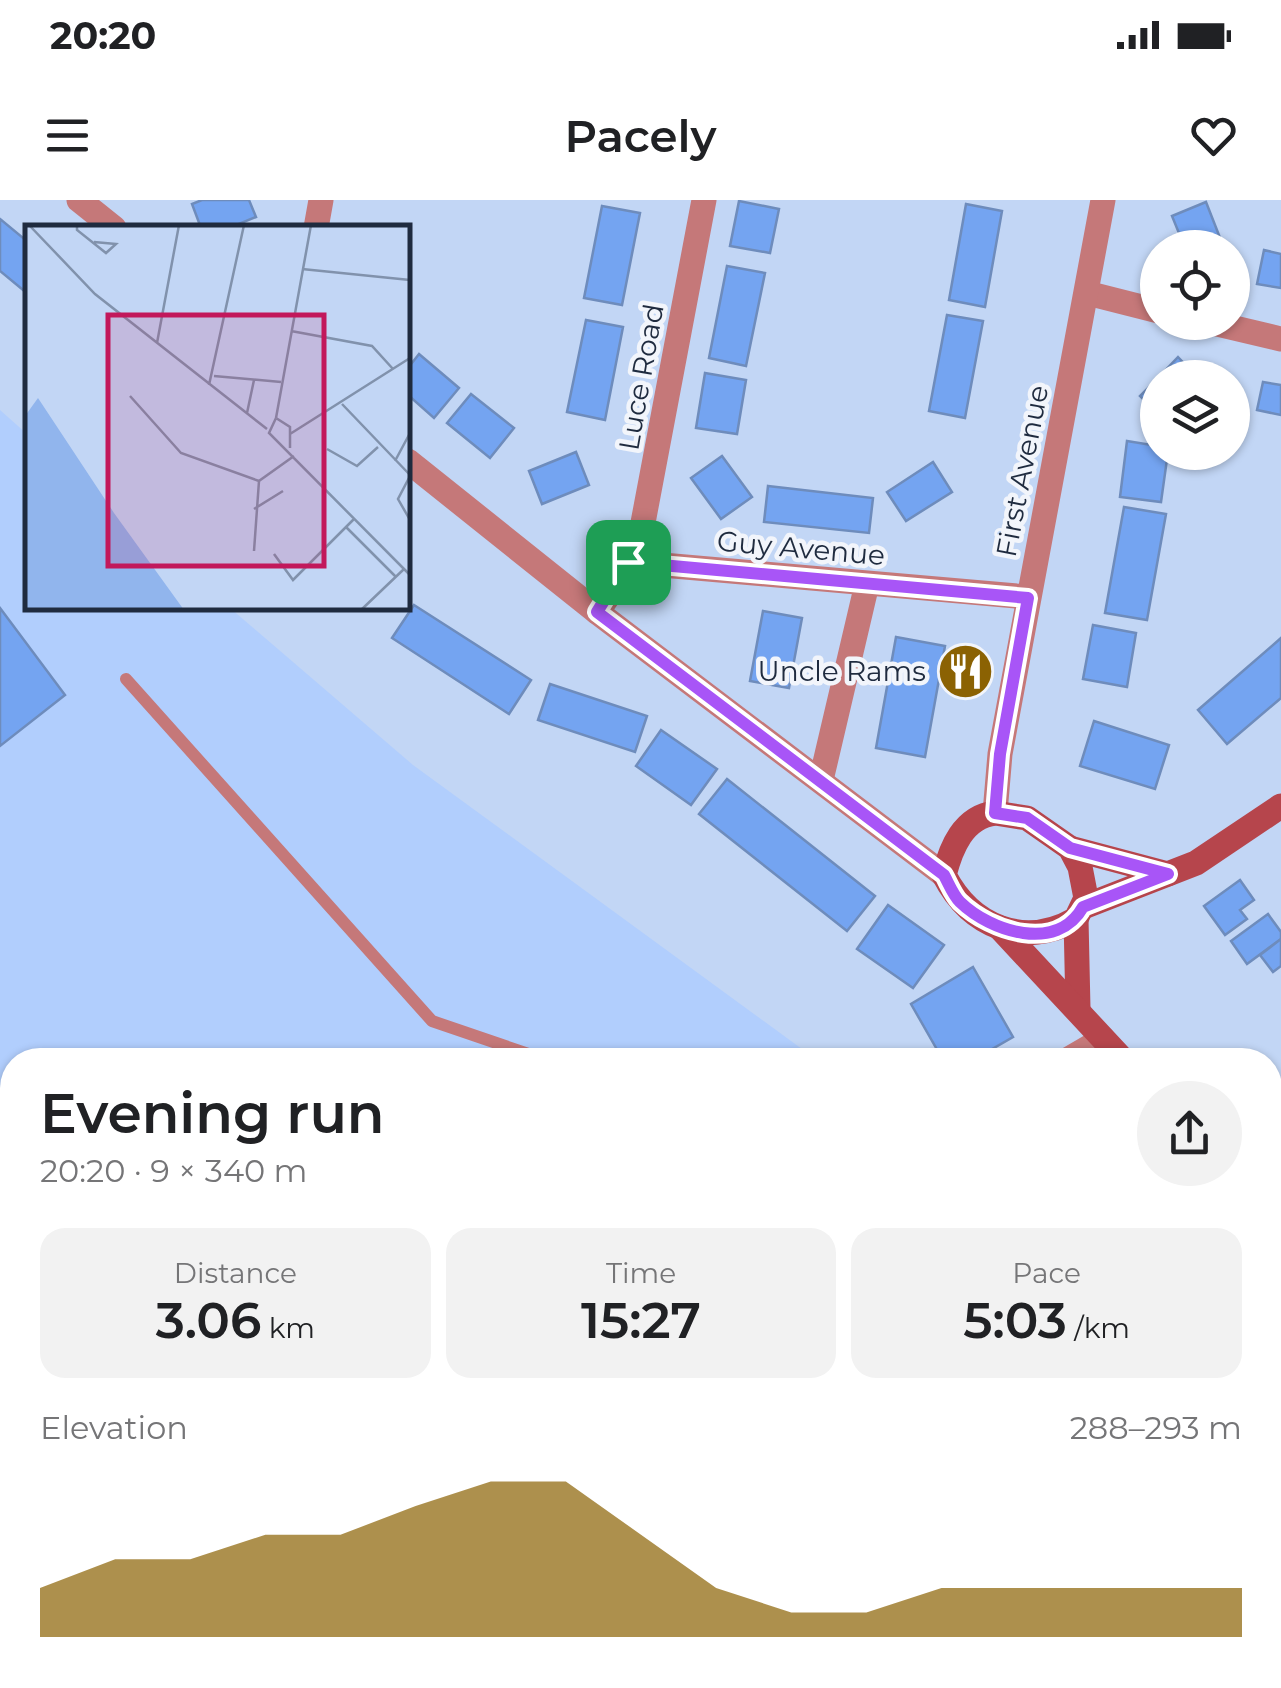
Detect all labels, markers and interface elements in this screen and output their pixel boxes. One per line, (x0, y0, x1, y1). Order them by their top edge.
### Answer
text: 20:20 (50, 12, 156, 59)
icon: menu (40, 108, 95, 163)
text: Pacely (564, 108, 717, 163)
icon: heart (1186, 108, 1241, 163)
inset map (25, 225, 410, 610)
map controls (1140, 230, 1250, 470)
button: locate (1140, 230, 1250, 340)
street label: Luce Road (611, 301, 671, 453)
button: layers (1140, 360, 1250, 470)
street label: First Avenue (989, 382, 1055, 560)
pin (586, 520, 671, 605)
street label: Guy Avenue (716, 524, 886, 572)
icon: arrive (601, 535, 656, 590)
restaurant icon: Uncle Rams (935, 641, 995, 701)
place label: Uncle Rams (758, 654, 926, 688)
text: Evening run (40, 1080, 385, 1147)
button: share (1137, 1081, 1242, 1186)
text: 20:20 · 9 × 340 m (40, 1151, 308, 1190)
text: Distance (174, 1256, 297, 1290)
text: Time (606, 1256, 676, 1290)
text: Pace (1012, 1256, 1081, 1290)
text: 3.06 (156, 1290, 261, 1351)
text: 15:27 (581, 1290, 701, 1351)
text: 5:03 (963, 1290, 1067, 1351)
text: km (261, 1311, 315, 1345)
text: /km (1067, 1311, 1130, 1345)
text: Elevation (40, 1408, 188, 1447)
text: 288–293 m (1070, 1408, 1242, 1447)

